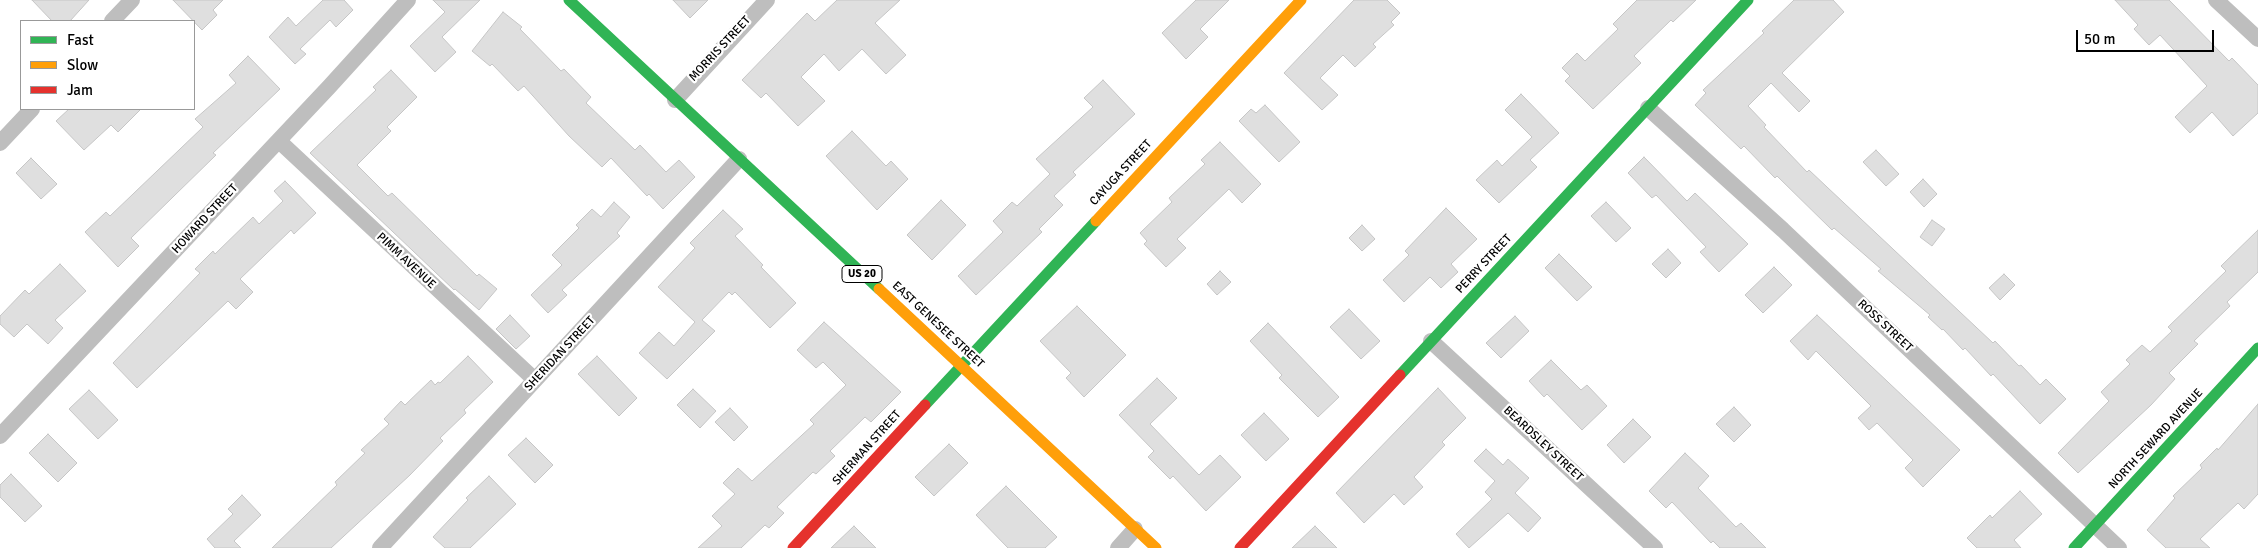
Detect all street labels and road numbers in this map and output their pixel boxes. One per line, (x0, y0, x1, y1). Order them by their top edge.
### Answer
street label: MORRIS STREET (686, 13, 754, 85)
street label: CAYUGA STREET (1087, 137, 1155, 209)
street label: HOWARD STREET (169, 181, 241, 257)
street label: PIMM AVENUE (373, 230, 439, 292)
street label: PERRY STREET (1453, 232, 1515, 296)
road number: US 20 (842, 266, 882, 282)
street label: EAST GENESEE STREET (889, 279, 987, 371)
street label: ROSS STREET (1855, 297, 1915, 355)
street label: SHERIDAN STREET (522, 314, 598, 394)
street label: NORTH SEWARD AVENUE (2106, 386, 2206, 492)
street label: BEARDSLEY STREET (1500, 403, 1586, 485)
street label: SHERMAN STREET (830, 408, 904, 488)

